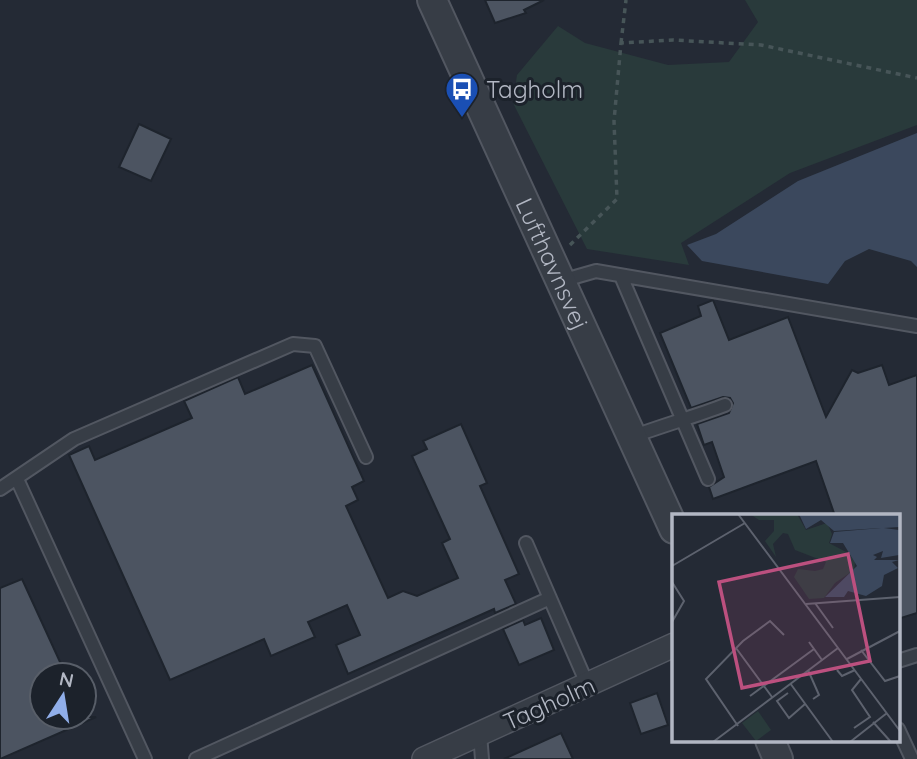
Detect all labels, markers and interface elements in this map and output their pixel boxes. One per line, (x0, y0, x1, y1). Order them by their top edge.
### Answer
bus stop icon: Tagholm (443, 70, 481, 119)
place label: Tagholm (486, 74, 583, 104)
street label: Lufthavnsvej (510, 193, 596, 334)
inset map (672, 514, 900, 742)
north arrow (28, 661, 98, 731)
text: N (57, 666, 76, 693)
street label: Tagholm (499, 670, 599, 736)

